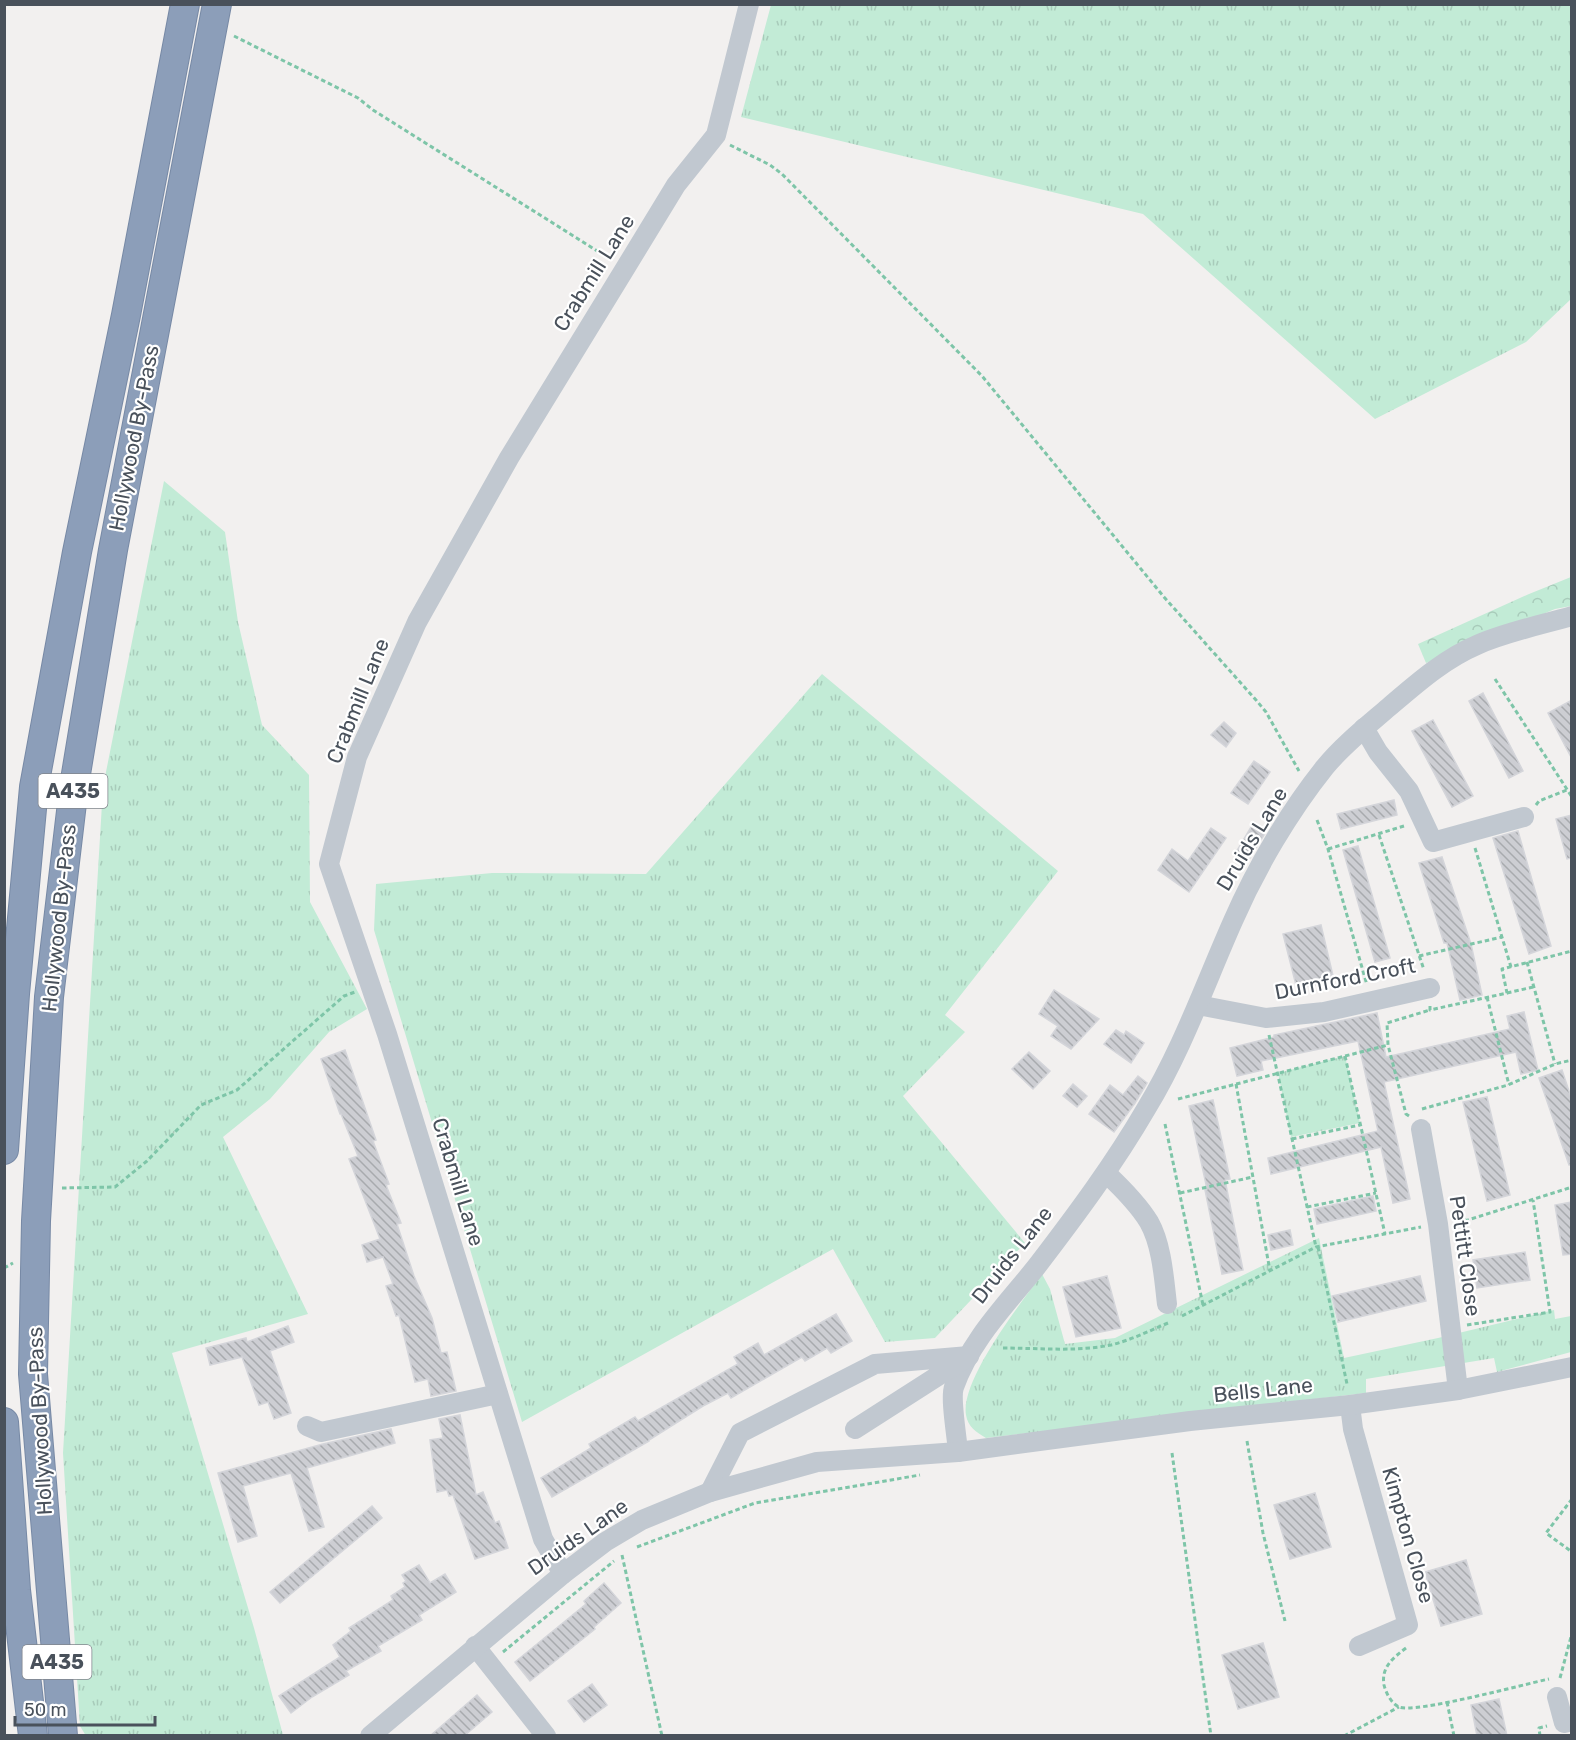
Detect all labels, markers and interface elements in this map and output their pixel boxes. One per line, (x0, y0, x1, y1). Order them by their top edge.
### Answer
street label: Crabmill Lane (548, 210, 639, 336)
street label: Hollywood By-Pass (103, 343, 164, 533)
street label: Crabmill Lane (321, 635, 394, 767)
road number: A435 (38, 774, 107, 808)
street label: Druids Lane (1211, 782, 1292, 895)
street label: Hollywood By-Pass (36, 823, 81, 1013)
street label: Durnford Croft (1272, 953, 1417, 1004)
street label: Crabmill Lane (427, 1115, 490, 1249)
street label: Pettitt Close (1445, 1194, 1486, 1318)
street label: Druids Lane (966, 1201, 1057, 1308)
street label: Hollywood By-Pass (22, 1326, 57, 1516)
street label: Bells Lane (1212, 1372, 1314, 1407)
street label: Kimpton Close (1377, 1464, 1440, 1606)
street label: Druids Lane (523, 1493, 633, 1580)
road number: A435 (22, 1645, 92, 1679)
scale bar (15, 1689, 154, 1727)
text: 50 m (24, 1699, 67, 1721)

